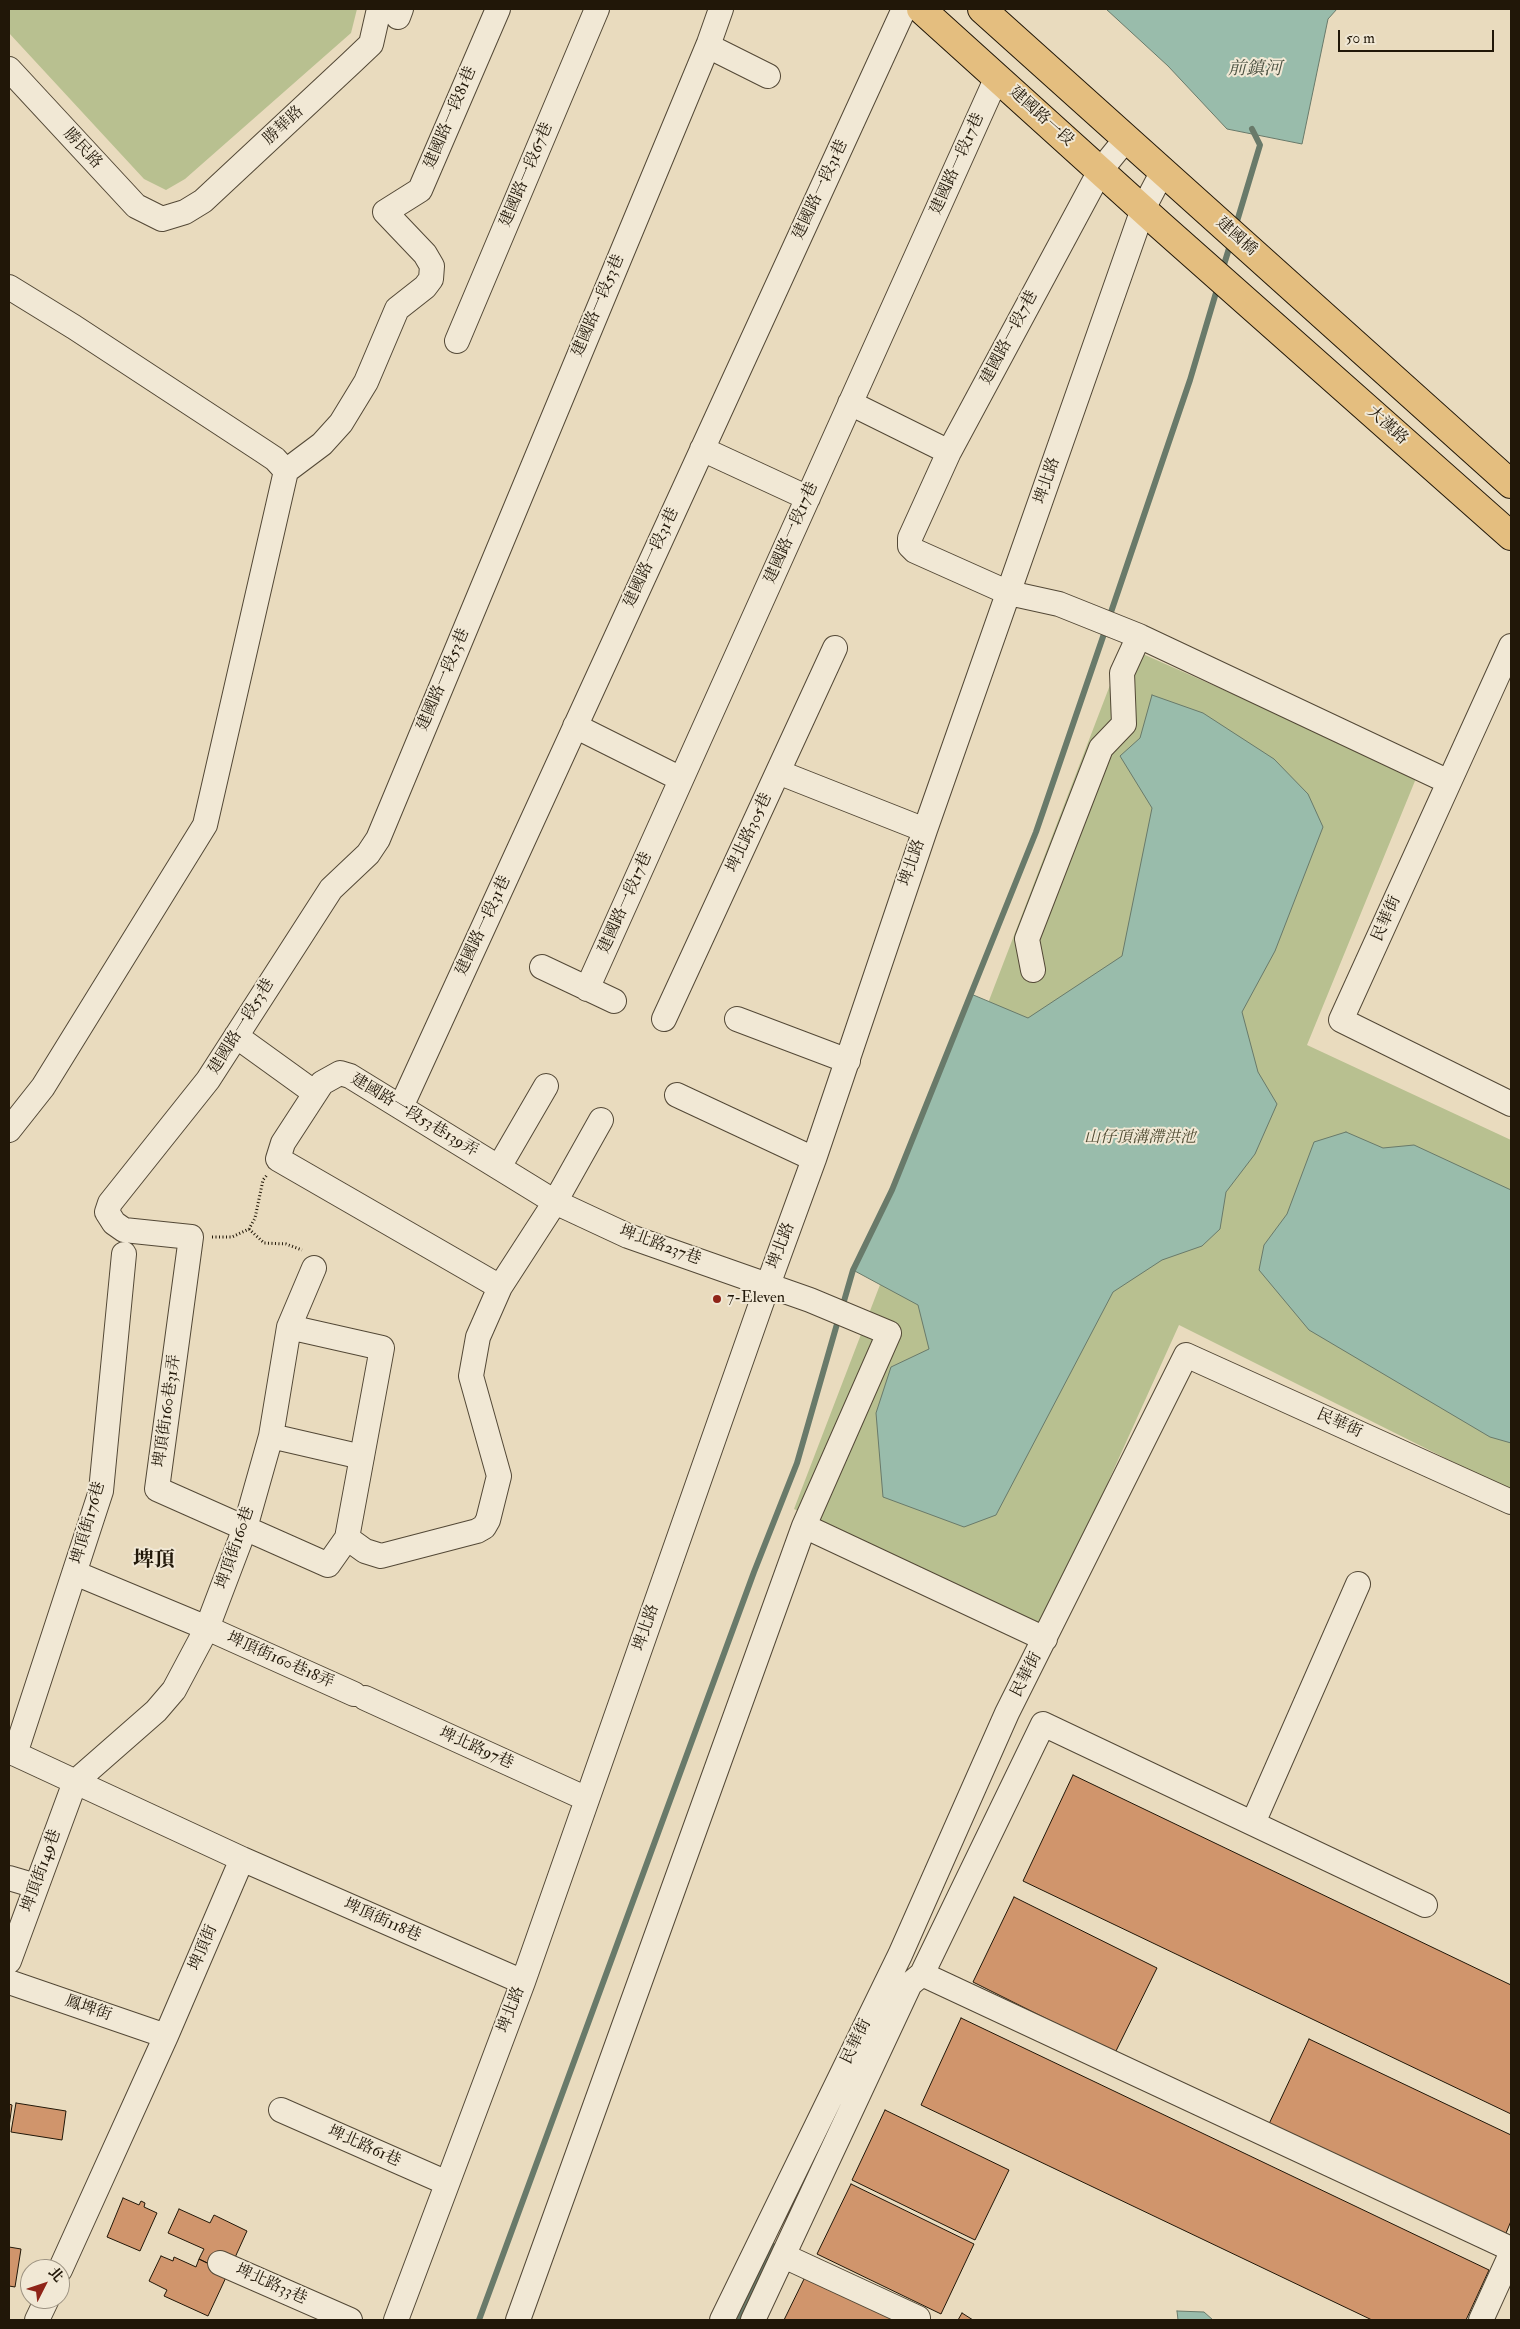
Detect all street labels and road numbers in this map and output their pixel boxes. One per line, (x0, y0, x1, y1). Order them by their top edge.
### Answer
street label: 建國路一段81巷 (421, 64, 481, 172)
street label: 建國路一段 (1005, 83, 1077, 151)
street label: 勝華路 (260, 103, 308, 149)
street label: 建國路一段17巷 (927, 110, 989, 218)
street label: 建國路一段67巷 (496, 120, 558, 230)
street label: 勝民路 (59, 125, 105, 173)
street label: 建國路一段31巷 (790, 137, 852, 243)
street label: 建國橋 (1212, 214, 1260, 260)
street label: 建國路一段53巷 (569, 252, 629, 360)
street label: 建國路一段7巷 (977, 288, 1043, 388)
street label: 大漢路 (1363, 403, 1411, 449)
street label: 埤北路 (1031, 455, 1065, 507)
street label: 建國路一段17巷 (761, 479, 823, 587)
street label: 建國路一段31巷 (621, 505, 683, 611)
street label: 建國路一段53巷 (414, 626, 474, 734)
street label: 埤北路305巷 (723, 790, 777, 876)
street label: 埤北路 (896, 837, 930, 889)
street label: 建國路一段17巷 (595, 849, 657, 957)
street label: 建國路一段31巷 (453, 873, 515, 979)
street label: 民華街 (1368, 893, 1406, 945)
street label: 建國路一段53巷 (205, 976, 279, 1078)
street label: 建國路一段53巷139弄 (347, 1070, 481, 1162)
street label: 埤北路 (764, 1220, 800, 1272)
street label: 埤北路237巷 (617, 1222, 703, 1270)
street label: 埤頂街160巷31弄 (151, 1353, 185, 1469)
street label: 民華街 (1313, 1405, 1365, 1443)
street label: 埤頂街176巷 (68, 1479, 110, 1567)
street label: 埤頂街160巷 (213, 1504, 259, 1592)
street label: 埤北路 (630, 1602, 664, 1654)
street label: 埤頂街160巷18弄 (224, 1629, 336, 1693)
street label: 民華街 (1008, 1649, 1046, 1701)
street label: 埤北路97巷 (436, 1724, 516, 1774)
street label: 埤頂街149巷 (18, 1827, 66, 1915)
street label: 埤頂街118巷 (340, 1895, 424, 1947)
street label: 埤頂街 (186, 1922, 222, 1974)
street label: 埤北路 (494, 1984, 530, 2036)
street label: 鳳埤街 (62, 1992, 114, 2026)
street label: 民華街 (838, 2016, 876, 2068)
street label: 埤北路61巷 (325, 2122, 403, 2172)
street label: 埤北路33巷 (232, 2261, 310, 2309)

